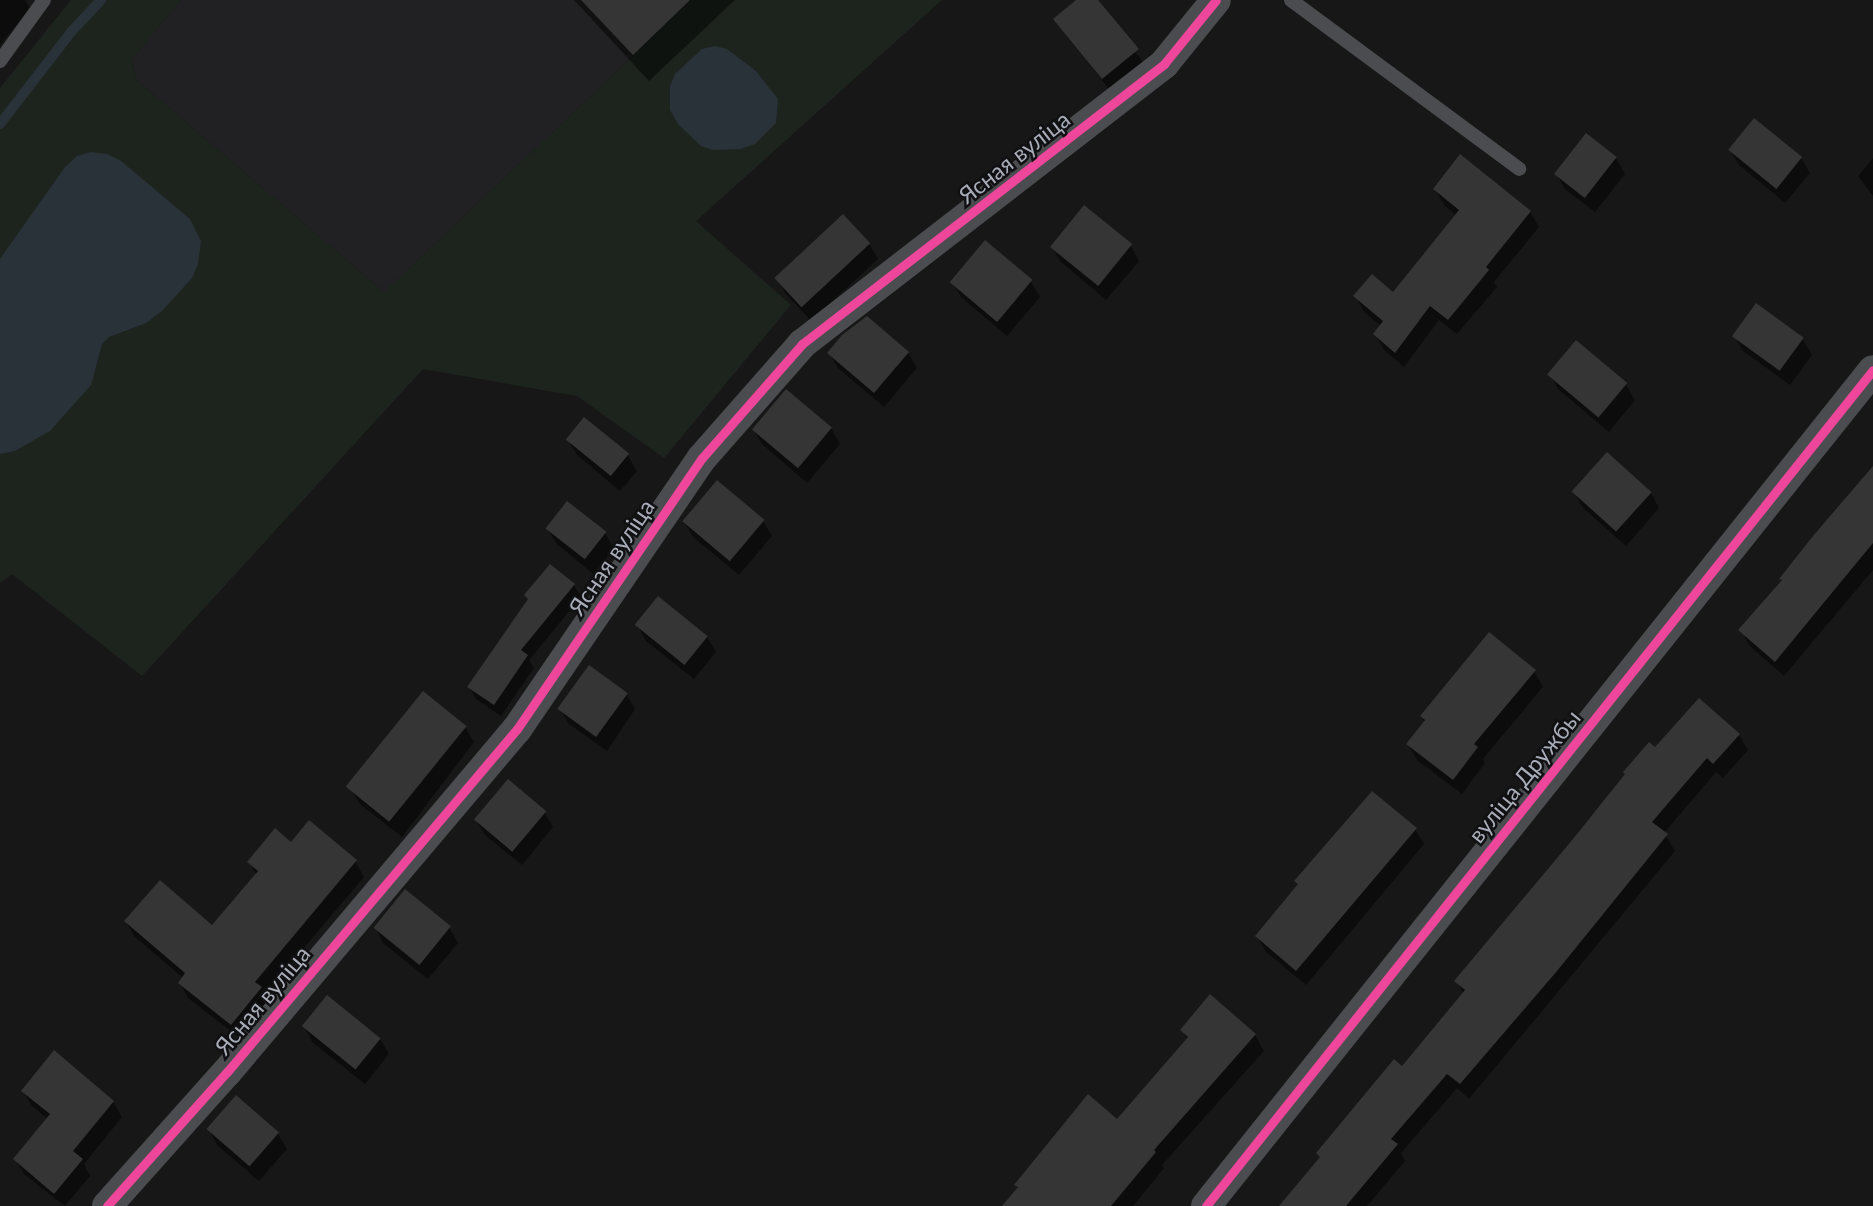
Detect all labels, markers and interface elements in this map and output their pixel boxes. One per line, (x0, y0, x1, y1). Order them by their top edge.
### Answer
street label: Ясная вуліца (953, 105, 1075, 209)
street label: Ясная вуліца (562, 494, 660, 620)
street label: вуліца Дружбы (1462, 704, 1586, 848)
street label: Ясная вуліца (208, 940, 316, 1060)

